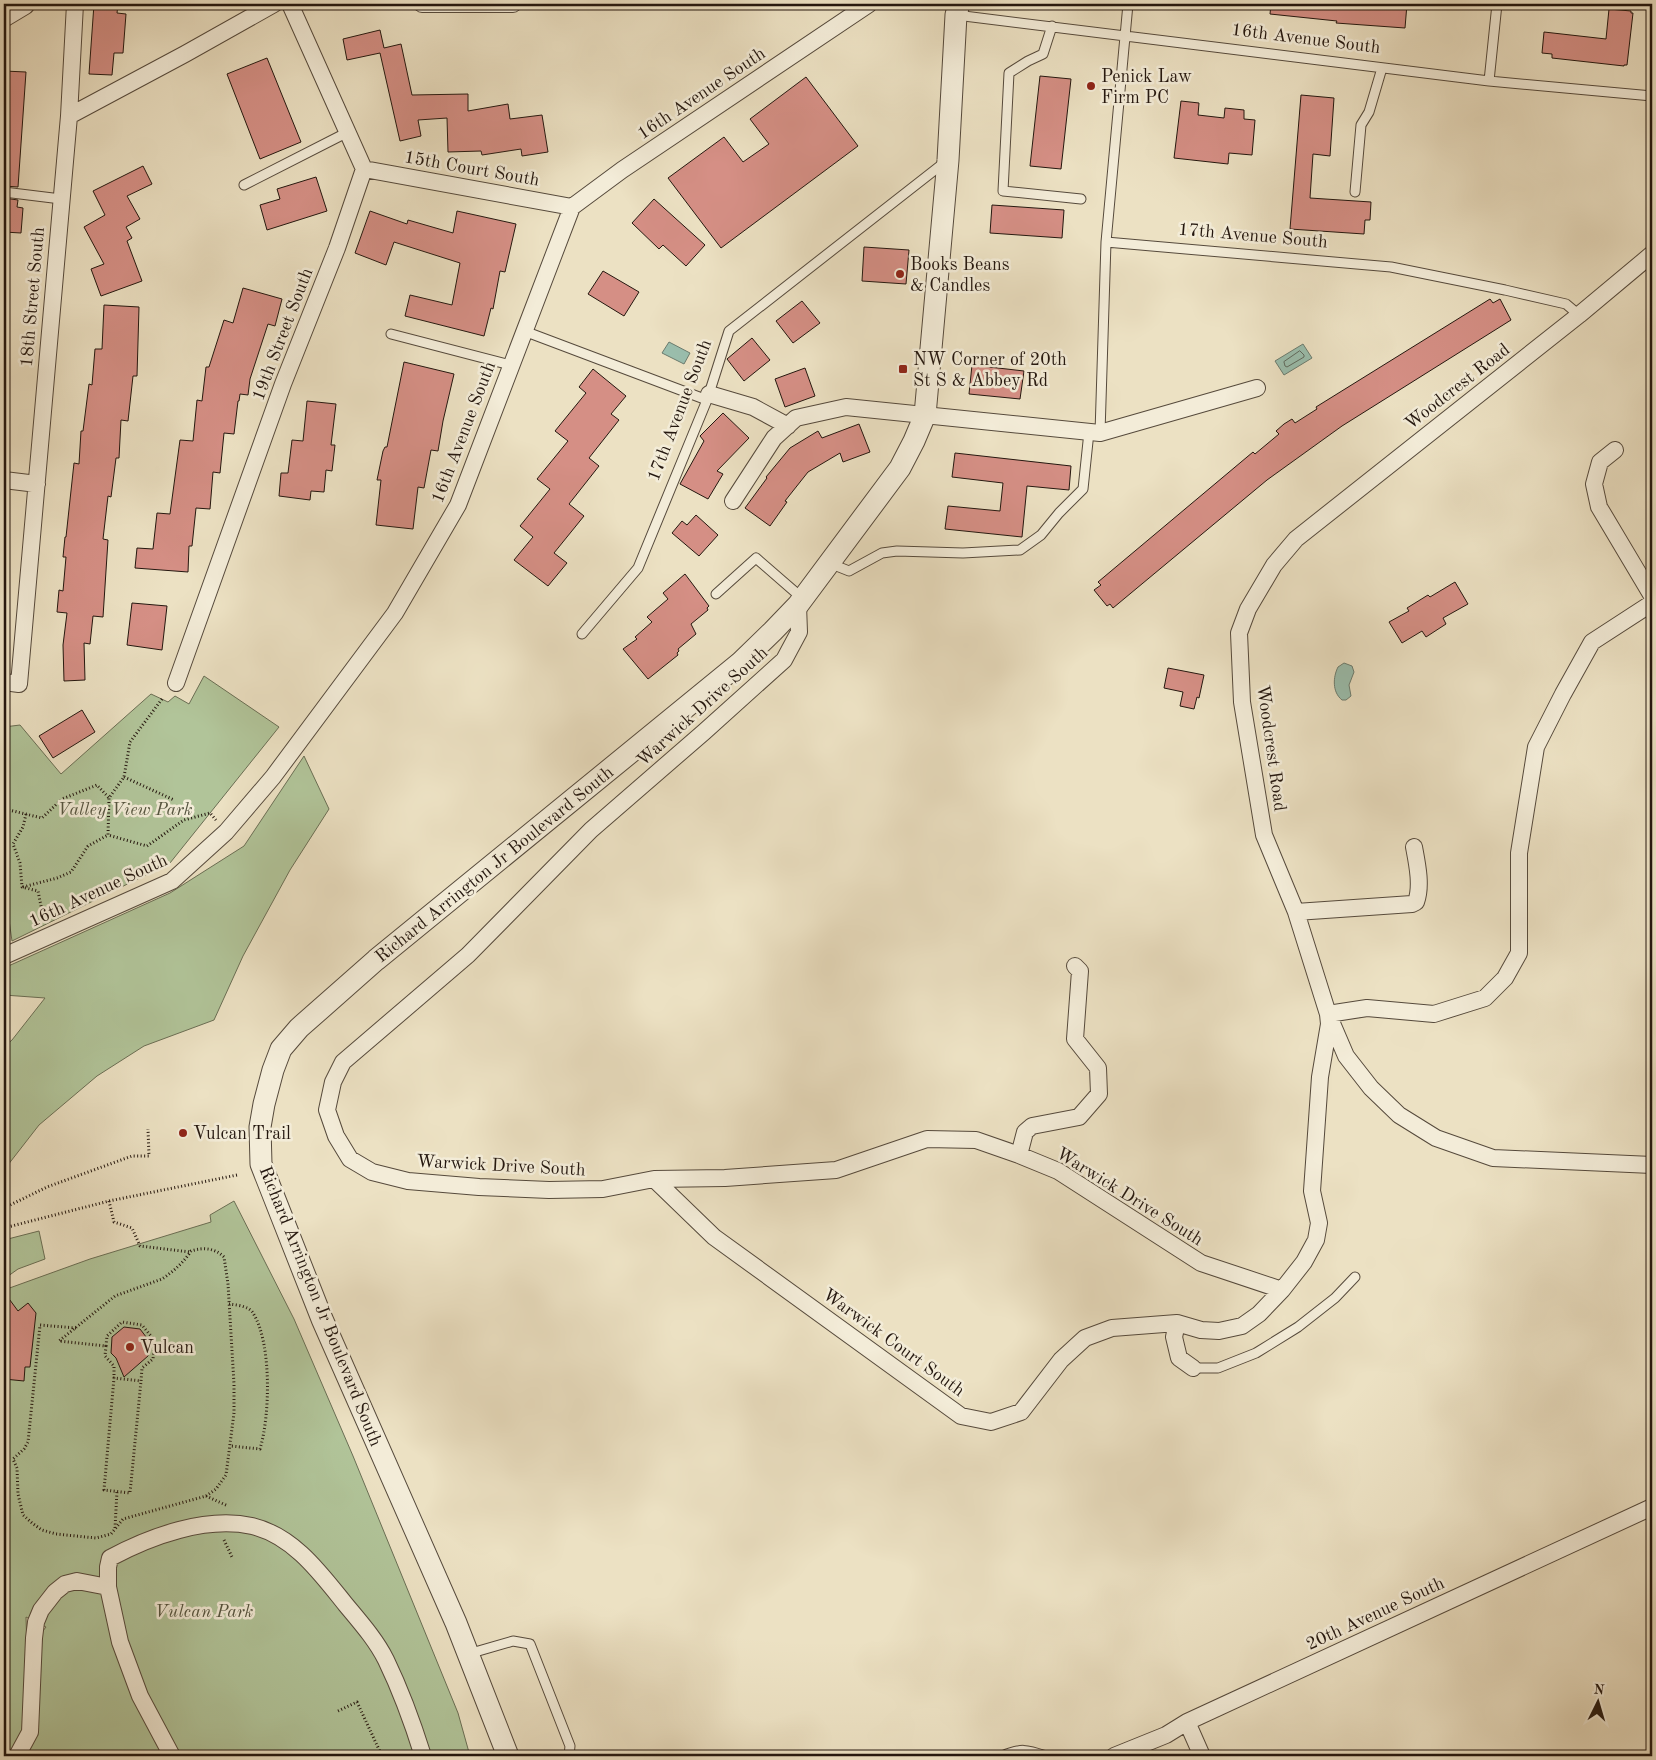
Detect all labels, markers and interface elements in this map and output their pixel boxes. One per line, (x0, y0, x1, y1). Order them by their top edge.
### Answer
street label: 16th Avenue South (1230, 21, 1382, 57)
street label: 16th Avenue South (634, 44, 769, 143)
place label: Penick Law Firm PC (1101, 68, 1192, 107)
marker: Penick Law Firm PC (1085, 80, 1097, 92)
street label: 15th Court South (403, 148, 541, 190)
street label: 17th Avenue South (1177, 220, 1329, 252)
street label: 18th Street South (18, 226, 48, 368)
place label: Books Beans & Candles (910, 256, 1010, 295)
street label: 19th Street South (249, 265, 317, 403)
marker: Books Beans & Candles (894, 268, 906, 280)
street label: 17th Avenue South (645, 337, 715, 484)
street label: Woodcrest Road (1402, 340, 1513, 433)
place label: NW Corner of 20th St S & Abbey Rd (913, 351, 1067, 390)
street label: 16th Avenue South (429, 359, 499, 506)
marker: NW Corner of 20th St S & Abbey Rd (897, 363, 909, 375)
street label: Warwick Drive South (634, 643, 772, 770)
street label: Woodcrest Road (1253, 684, 1289, 813)
street label: Richard Arrington Jr Boulevard South (372, 763, 617, 966)
park label: Valley View Park (57, 801, 193, 819)
street label: 16th Avenue South (27, 851, 170, 931)
place label: Vulcan Trail (193, 1125, 291, 1143)
marker: Vulcan Trail (177, 1127, 189, 1139)
street label: Warwick Drive South (1053, 1144, 1206, 1249)
street label: Warwick Drive South (416, 1153, 586, 1179)
street label: Richard Arrington Jr Boulevard South (255, 1164, 385, 1449)
street label: Warwick Court South (819, 1285, 968, 1400)
place label: Vulcan (140, 1339, 194, 1357)
marker: Vulcan (124, 1341, 136, 1353)
street label: 20th Avenue South (1304, 1574, 1447, 1654)
park label: Vulcan Park (155, 1603, 254, 1621)
north arrow (1574, 1678, 1624, 1728)
text: N (1593, 1683, 1605, 1698)

